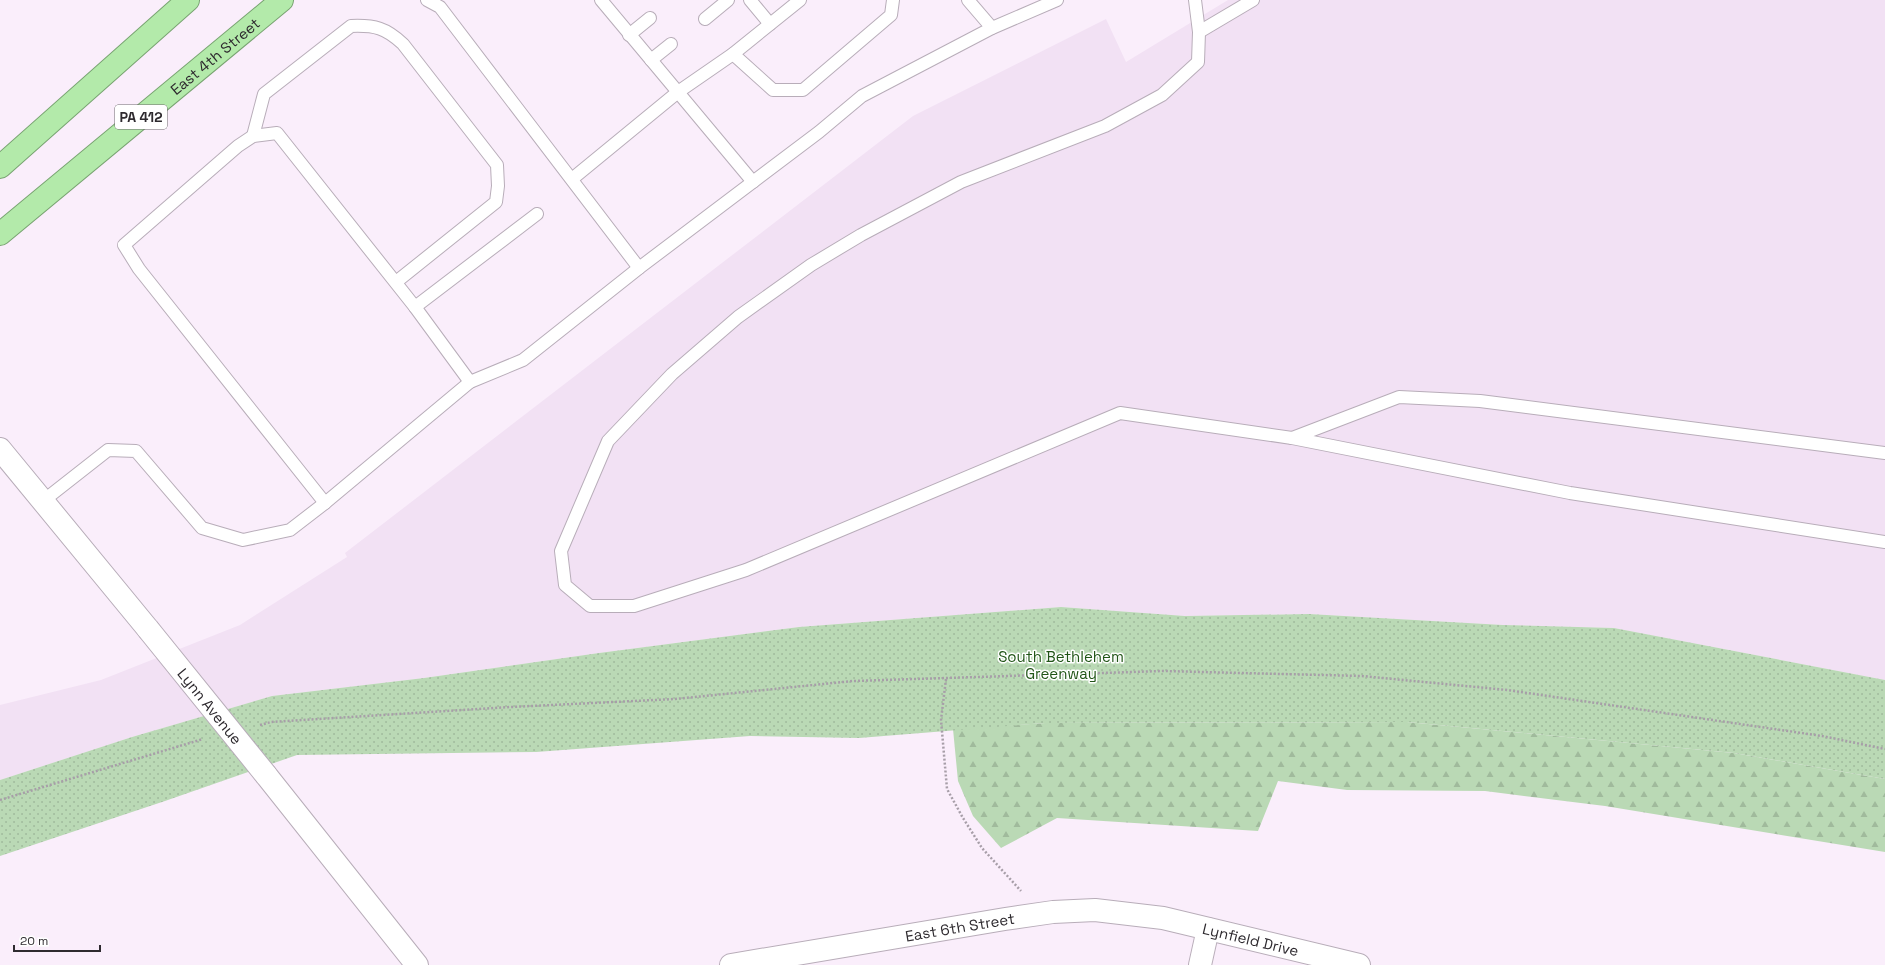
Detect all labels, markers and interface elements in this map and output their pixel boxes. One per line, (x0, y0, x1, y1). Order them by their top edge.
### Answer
street label: East 4th Street (166, 13, 263, 99)
road number: PA 412 (115, 105, 167, 129)
park label: South Bethlehem Greenway (998, 647, 1124, 683)
street label: Lynn Avenue (174, 664, 247, 748)
street label: East 6th Street (904, 908, 1016, 945)
street label: Lynfield Drive (1201, 918, 1301, 960)
scale bar (14, 927, 100, 953)
text: 20 m (20, 933, 48, 949)

